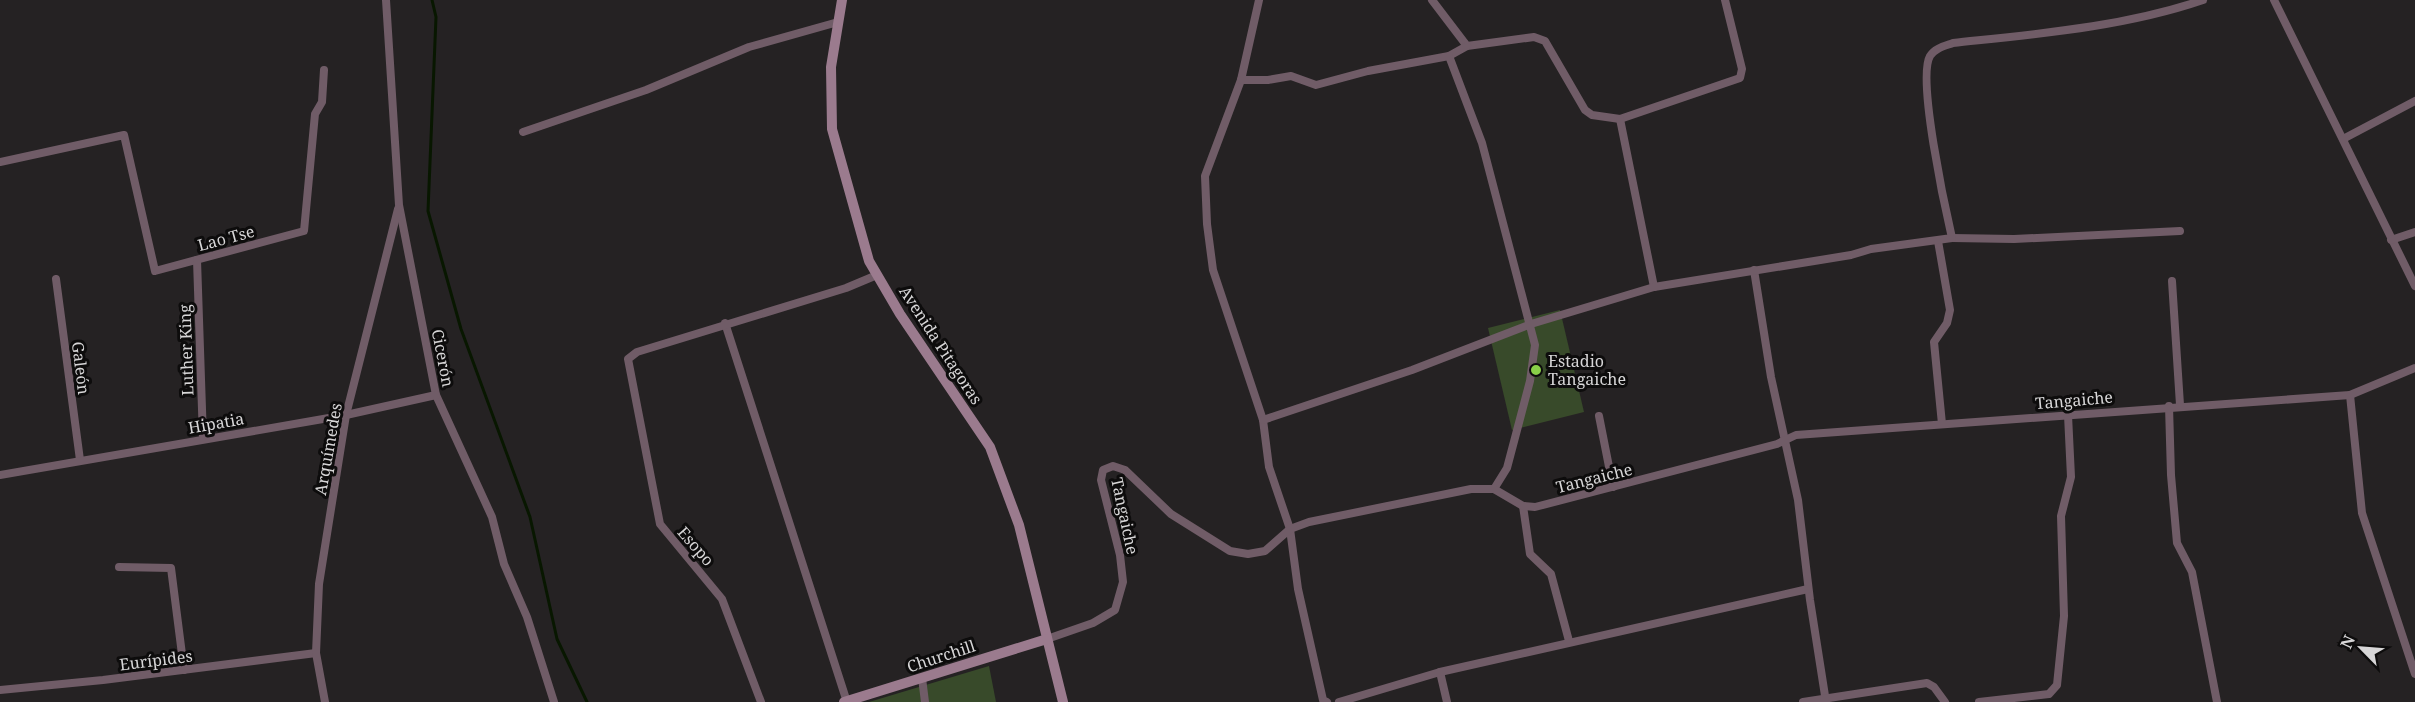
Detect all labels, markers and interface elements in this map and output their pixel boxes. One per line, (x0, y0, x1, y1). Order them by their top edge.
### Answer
street label: Lao Tse (195, 220, 257, 256)
street label: Avenida Pitagoras (894, 281, 988, 409)
street label: Luther King (173, 304, 199, 396)
street label: Cicerón (427, 327, 459, 389)
street label: Galeón (67, 340, 95, 396)
place label: Estadio Tangaiche (1548, 350, 1626, 390)
marker: Estadio Tangaiche (1529, 363, 1543, 377)
street label: Tangaiche (2034, 386, 2114, 414)
street label: Arquímedes (309, 401, 347, 497)
street label: Hipatia (186, 407, 246, 439)
street label: Tangaiche (1554, 458, 1634, 498)
street label: Tangaiche (1106, 476, 1144, 556)
street label: Esopo (673, 522, 719, 570)
north arrow (2331, 618, 2391, 678)
text: N (2335, 631, 2360, 652)
street label: Churchill (904, 635, 978, 677)
street label: Eurípides (118, 645, 194, 675)

